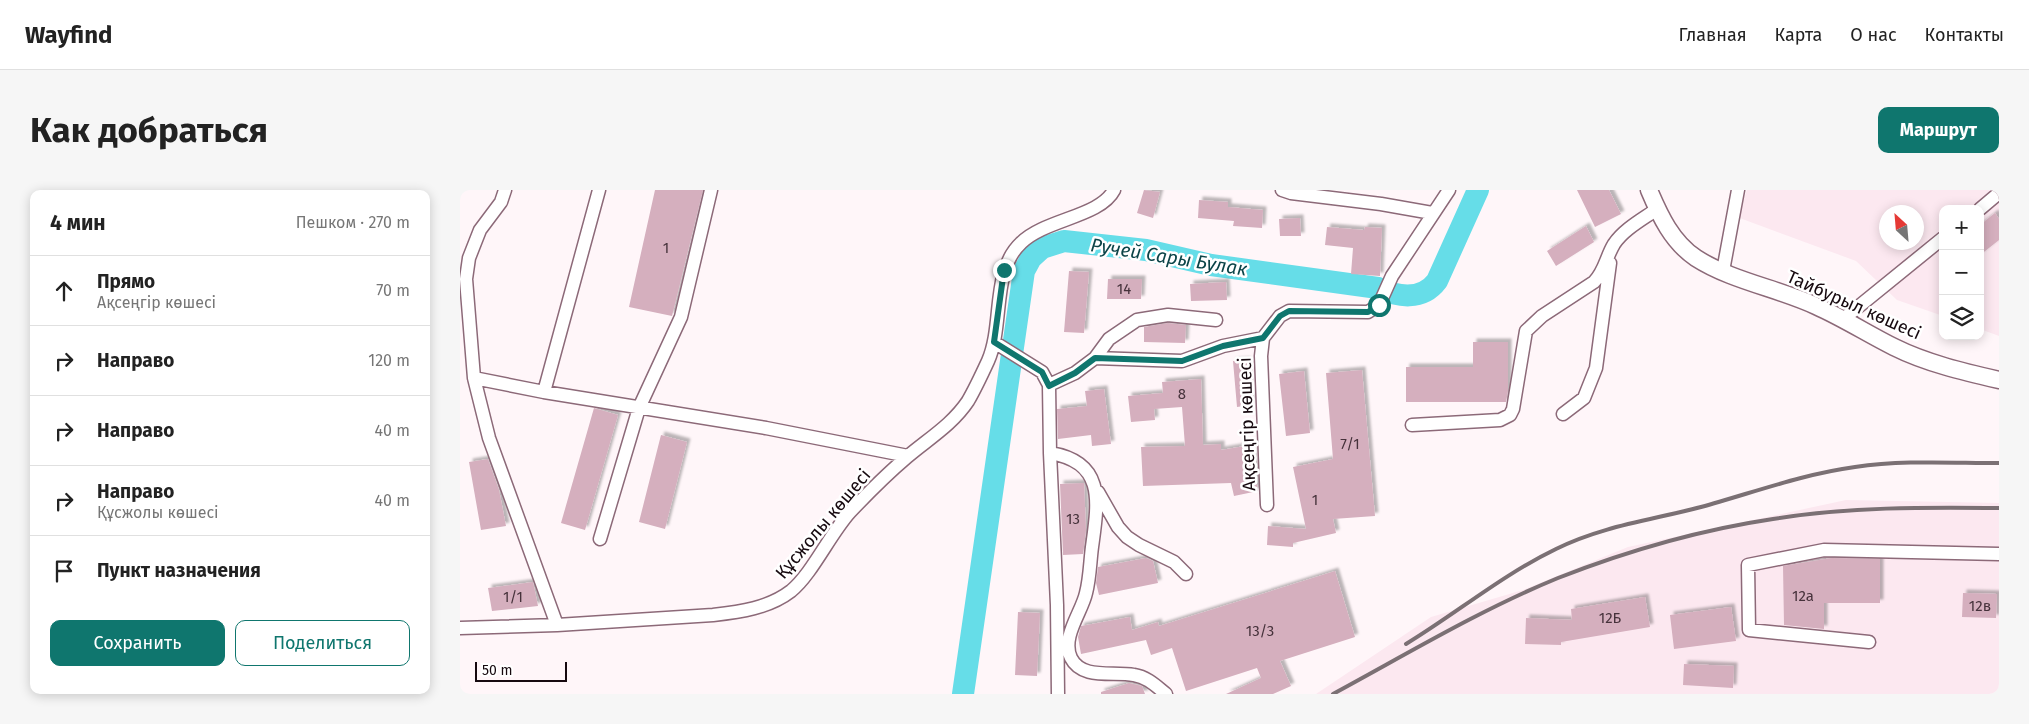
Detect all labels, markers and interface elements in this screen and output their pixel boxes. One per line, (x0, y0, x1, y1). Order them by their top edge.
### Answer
text: Wayfind (25, 21, 112, 49)
text: Главная (1679, 24, 1747, 46)
text: Карта (1775, 24, 1822, 46)
text: О нас (1850, 24, 1897, 46)
text: Контакты (1925, 24, 2004, 46)
button: Маршрут (1878, 107, 1999, 153)
text: Как добраться (30, 109, 268, 151)
north arrow (1879, 205, 1924, 250)
map controls (1939, 205, 1984, 340)
button: + (1939, 205, 1984, 250)
text: 4 мин (50, 210, 106, 236)
text: Пешком · 270 m (296, 213, 410, 232)
water label: Ручей Сары Булак (1089, 233, 1249, 281)
house number: 1 (663, 239, 669, 257)
button: − (1939, 250, 1984, 295)
route end (993, 259, 1016, 282)
street label: Тайбурыл көшесі (1783, 266, 1925, 344)
text: Прямо (97, 270, 155, 293)
icon: ahead (50, 277, 78, 305)
house number: 14 (1117, 280, 1131, 298)
text: 70 m (376, 281, 410, 300)
text: Ақсеңгір көшесі (97, 293, 216, 312)
route start (1368, 294, 1391, 317)
button: layers (1939, 295, 1984, 340)
icon: right (50, 347, 78, 375)
text: Направо (97, 349, 174, 372)
text: 120 m (368, 351, 410, 370)
street label: Ақсеңгір көшесі (1234, 357, 1260, 491)
house number: 8 (1178, 385, 1186, 403)
icon: right (50, 417, 78, 445)
text: Направо (97, 419, 174, 442)
text: 40 m (375, 421, 410, 440)
house number: 7/1 (1340, 435, 1360, 453)
street label: Құсжолы көшесі (771, 465, 875, 583)
text: Направо (97, 480, 174, 503)
icon: right (50, 487, 78, 515)
text: 40 m (375, 491, 410, 510)
house number: 1 (1312, 491, 1318, 509)
text: Құсжолы көшесі (97, 503, 219, 522)
house number: 13 (1066, 510, 1080, 528)
icon: arrive (50, 557, 78, 585)
text: Пункт назначения (97, 559, 261, 582)
house number: 12а (1792, 587, 1814, 605)
house number: 1/1 (503, 588, 523, 606)
house number: 12в (1969, 597, 1991, 615)
house number: 12Б (1599, 609, 1622, 627)
button: Сохранить (50, 620, 225, 666)
button: Поделиться (235, 620, 410, 666)
house number: 13/3 (1246, 622, 1274, 640)
scale bar (475, 659, 568, 682)
text: 50 m (482, 662, 513, 679)

